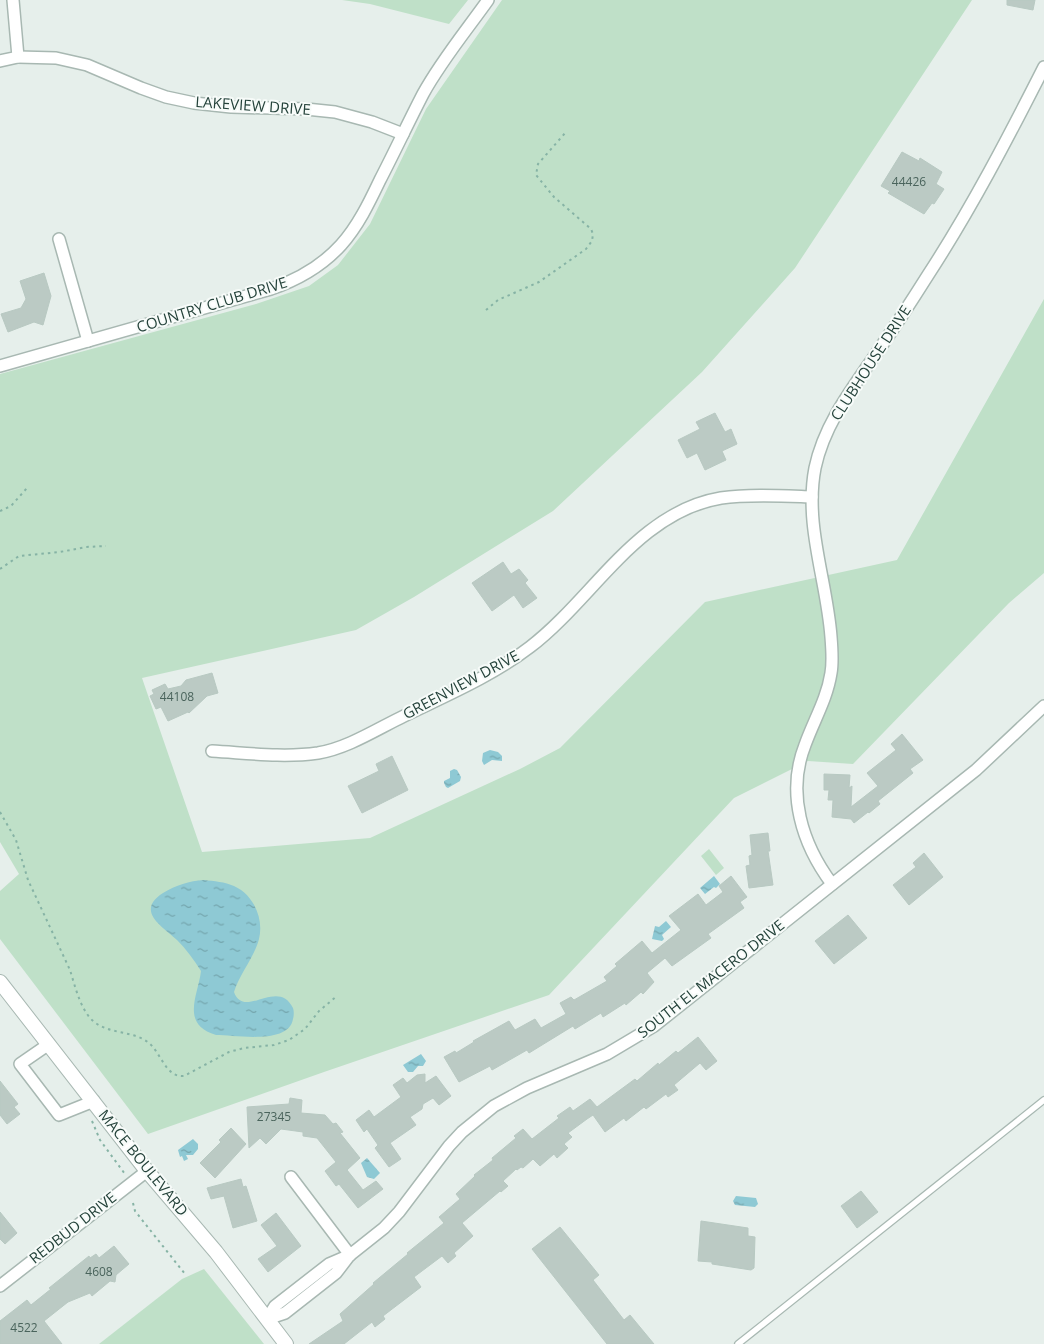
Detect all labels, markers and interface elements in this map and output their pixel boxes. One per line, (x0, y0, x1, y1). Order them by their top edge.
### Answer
street label: LAKEVIEW DRIVE (195, 91, 311, 119)
house number: 44426 (892, 173, 926, 190)
street label: COUNTRY CLUB DRIVE (134, 272, 289, 336)
street label: CLUBHOUSE DRIVE (825, 301, 915, 424)
street label: GREENVIEW DRIVE (399, 645, 522, 723)
house number: 44108 (160, 688, 194, 705)
street label: SOUTH EL MACERO DRIVE (633, 915, 788, 1042)
street label: MACE BOULEVARD (95, 1105, 193, 1220)
house number: 27345 (257, 1108, 291, 1125)
street label: REDBUD DRIVE (25, 1187, 120, 1268)
house number: 4608 (85, 1263, 113, 1280)
house number: 4522 (10, 1319, 38, 1336)

